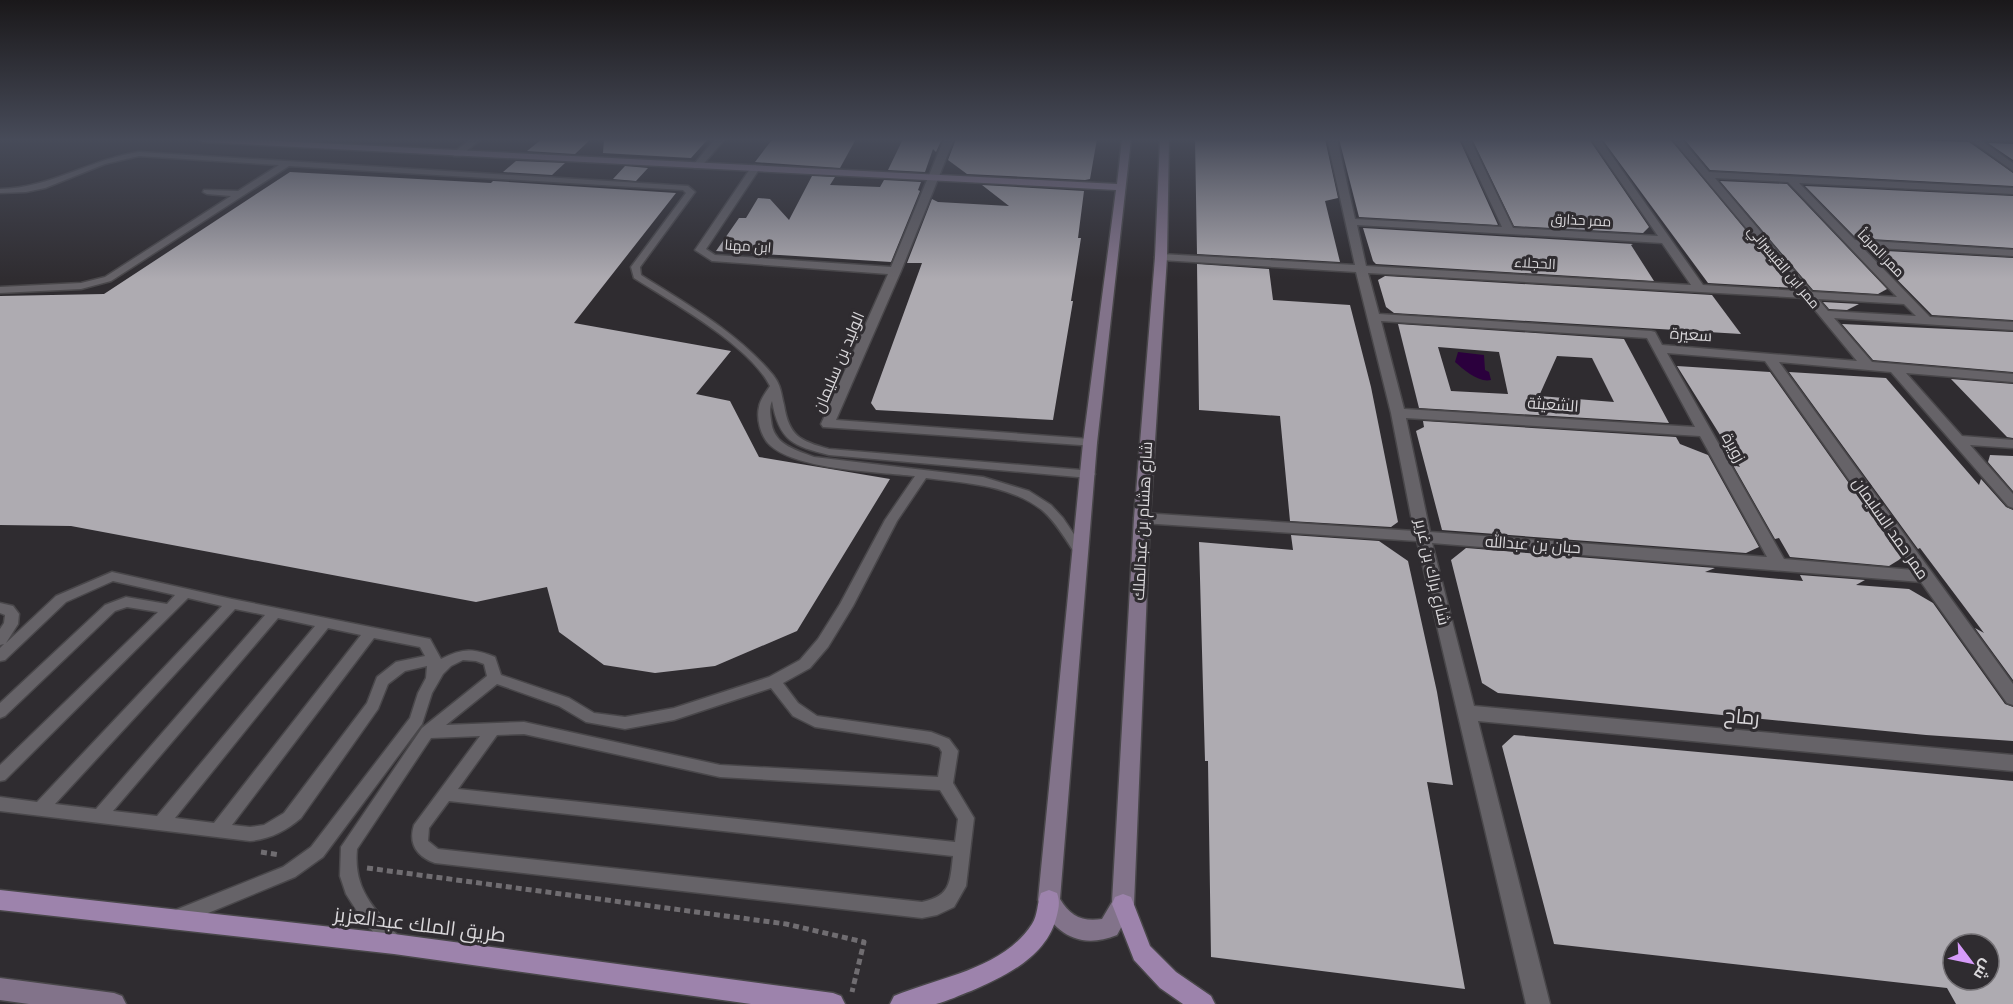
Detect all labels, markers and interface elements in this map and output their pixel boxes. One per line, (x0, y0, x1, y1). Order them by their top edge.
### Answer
street label: ممر حذارق (1550, 209, 1612, 231)
street label: ممر ابن القيسراني (1742, 222, 1824, 314)
street label: ممر المرفأ (1854, 225, 1908, 281)
street label: ابن مهنا (724, 235, 772, 257)
street label: الحجلاء (1514, 253, 1556, 273)
street label: الوليد بن سليمان (808, 309, 869, 416)
street label: سعيرة (1669, 323, 1713, 345)
street label: الشعيثة (1527, 392, 1579, 416)
street label: زويرة (1718, 428, 1750, 466)
street label: شارع هشام بن عبدالملك (1128, 441, 1158, 601)
street label: ممر حمد السليمان (1848, 473, 1934, 583)
street label: شارع براك بن غرير (1409, 516, 1455, 627)
street label: حبان بن عبدالله (1484, 531, 1582, 558)
street label: رماح (1723, 702, 1761, 732)
street label: طريق الملك عبدالعزيز (332, 901, 507, 948)
north arrow (1941, 932, 2001, 992)
text: ش (1970, 956, 1998, 984)

